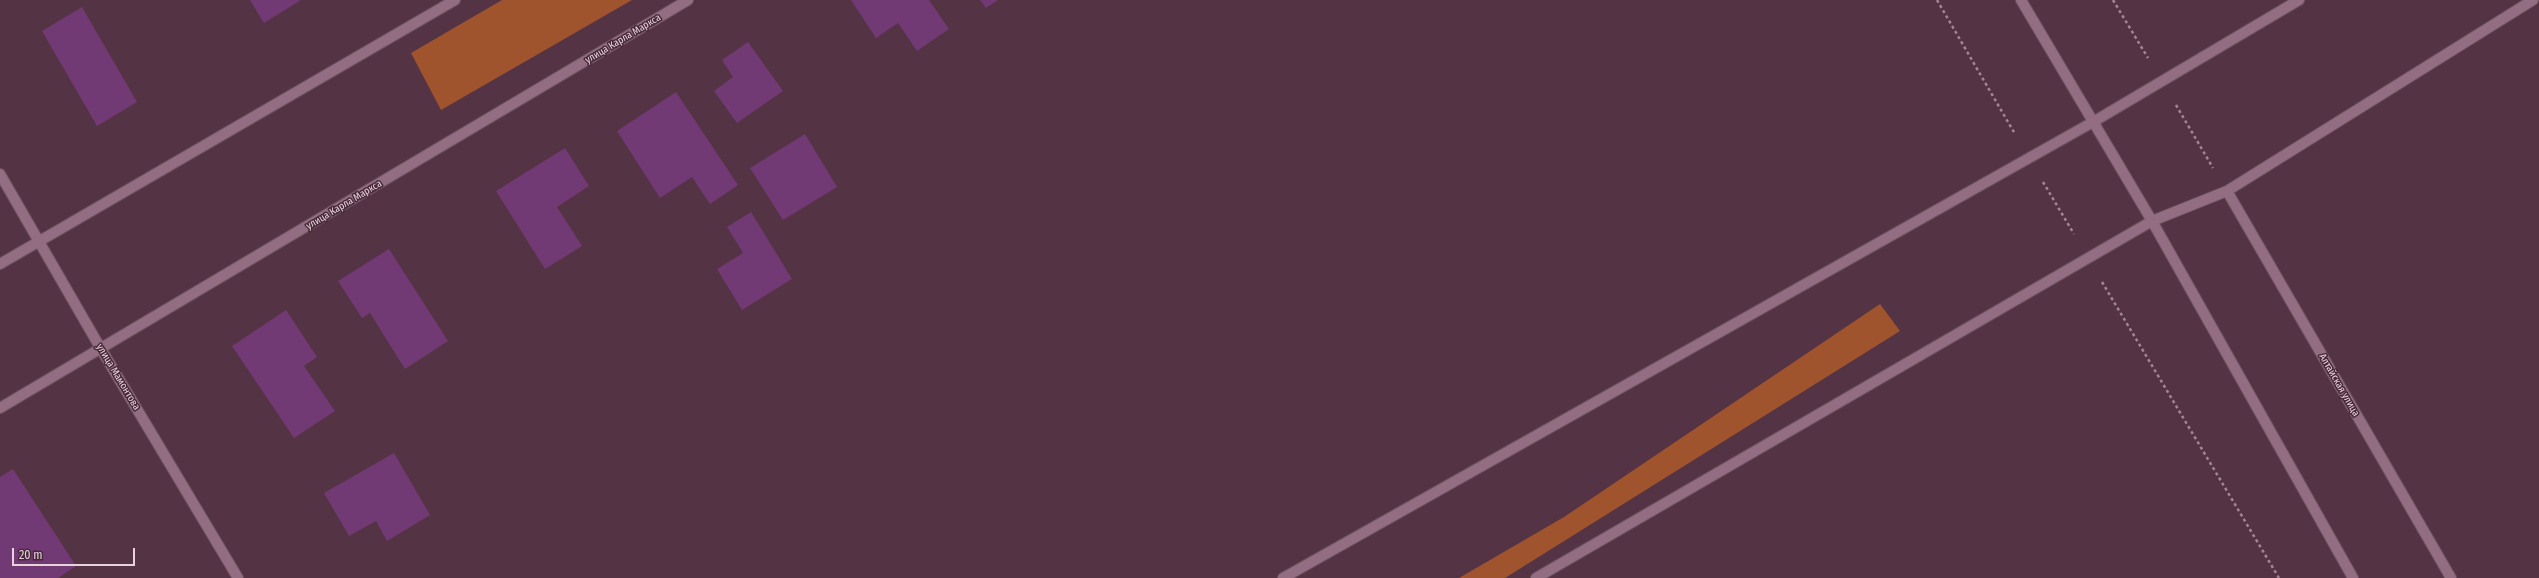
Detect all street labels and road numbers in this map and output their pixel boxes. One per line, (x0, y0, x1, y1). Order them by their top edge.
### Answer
street label: улица Карла Маркса (583, 12, 663, 66)
street label: улица Карла Маркса (304, 178, 384, 232)
street label: улица Мамонтова (94, 342, 142, 412)
street label: Алтайская улица (2316, 351, 2362, 419)

